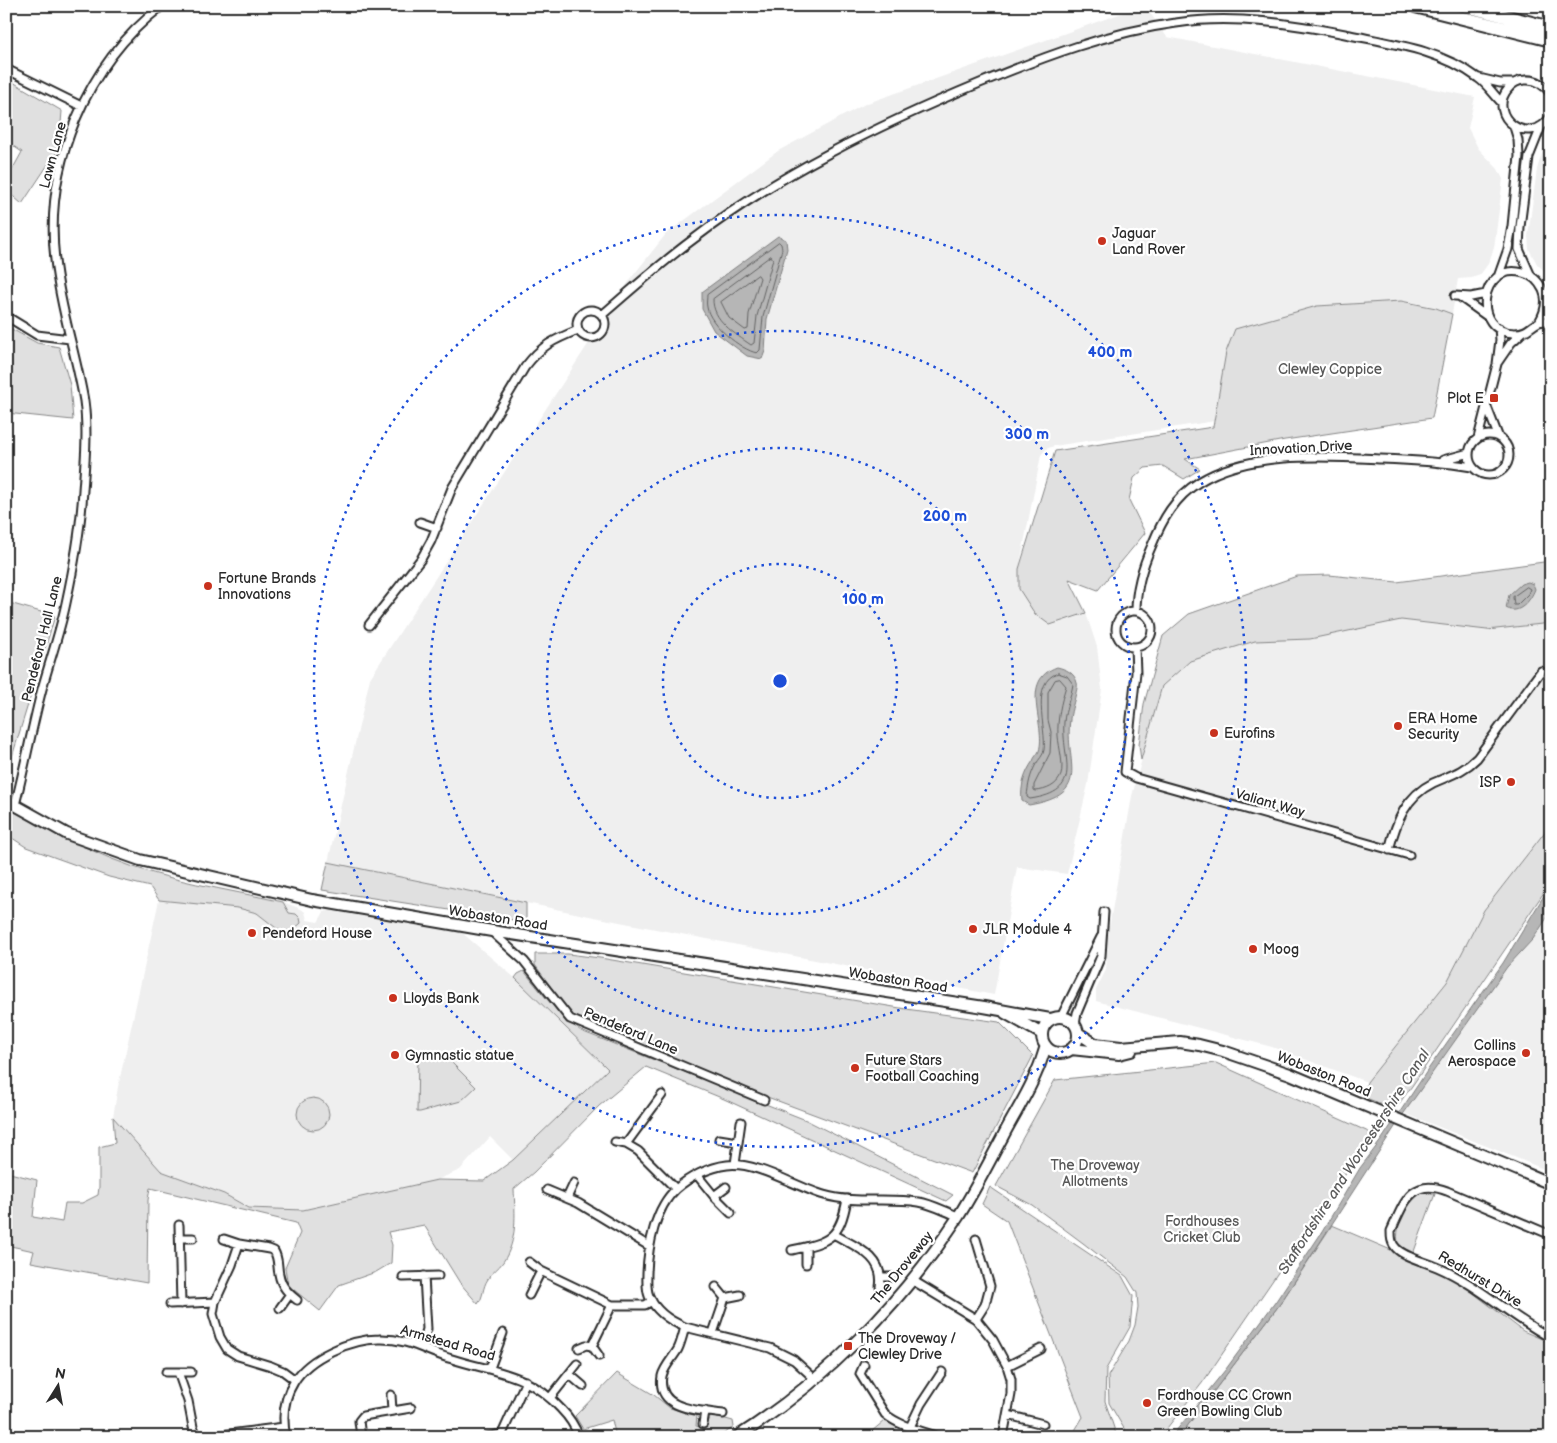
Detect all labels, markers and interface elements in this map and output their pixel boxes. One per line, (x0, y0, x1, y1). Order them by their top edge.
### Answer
street label: Lawn Lane (36, 120, 70, 190)
place label: Jaguar Land Rover (1112, 225, 1186, 258)
marker: Jaguar Land Rover (1096, 235, 1108, 247)
text: 400 m (1088, 343, 1132, 362)
park label: Clewley Coppice (1278, 361, 1382, 378)
place label: Plot E (1447, 390, 1484, 407)
marker: Plot E (1488, 392, 1500, 404)
text: 300 m (1005, 425, 1049, 444)
street label: Innovation Drive (1249, 437, 1353, 459)
text: 200 m (923, 507, 967, 526)
place label: Fortune Brands Innovations (218, 570, 316, 603)
street label: Pendeford Hall Lane (18, 574, 66, 704)
marker: Fortune Brands Innovations (202, 580, 214, 592)
text: 100 m (842, 590, 884, 609)
centre of rings (771, 672, 789, 690)
place label: ERA Home Security (1408, 710, 1478, 743)
marker: ERA Home Security (1392, 720, 1404, 732)
place label: Eurofins (1224, 725, 1275, 742)
marker: Eurofins (1208, 727, 1220, 739)
place label: ISP (1479, 774, 1501, 791)
marker: ISP (1505, 776, 1517, 788)
street label: Valiant Way (1233, 785, 1307, 821)
street label: Wobaston Road (447, 902, 549, 934)
place label: JLR Module 4 (983, 921, 1072, 938)
marker: JLR Module 4 (967, 923, 979, 935)
place label: Pendeford House (262, 925, 372, 942)
marker: Pendeford House (246, 927, 258, 939)
place label: Moog (1263, 941, 1299, 958)
marker: Moog (1247, 943, 1259, 955)
street label: Wobaston Road (847, 964, 949, 996)
place label: Lloyds Bank (403, 990, 479, 1007)
marker: Lloyds Bank (387, 992, 399, 1004)
street label: Pendeford Lane (581, 1003, 681, 1059)
place label: Collins Aerospace (1448, 1037, 1516, 1070)
water label: Staffordshire and Worcestershire Canal (1274, 1045, 1434, 1278)
place label: Gymnastic statue (405, 1047, 514, 1064)
street label: Wobaston Road (1274, 1047, 1374, 1101)
marker: Collins Aerospace (1520, 1047, 1532, 1059)
marker: Gymnastic statue (389, 1049, 401, 1061)
place label: Future Stars Football Coaching (865, 1052, 979, 1085)
marker: Future Stars Football Coaching (849, 1062, 861, 1074)
park label: The Droveway Allotments (1050, 1157, 1140, 1190)
park label: Fordhouses Cricket Club (1163, 1213, 1241, 1246)
street label: The Droveway (867, 1227, 937, 1308)
street label: Redhurst Drive (1435, 1247, 1525, 1311)
street label: Armstead Road (399, 1321, 497, 1365)
place label: The Droveway / Clewley Drive (858, 1330, 956, 1363)
marker: The Droveway / Clewley Drive (842, 1340, 854, 1352)
north arrow (32, 1360, 82, 1410)
text: N (54, 1364, 67, 1383)
place label: Fordhouse CC Crown Green Bowling Club (1157, 1387, 1292, 1420)
marker: Fordhouse CC Crown Green Bowling Club (1141, 1397, 1153, 1409)

